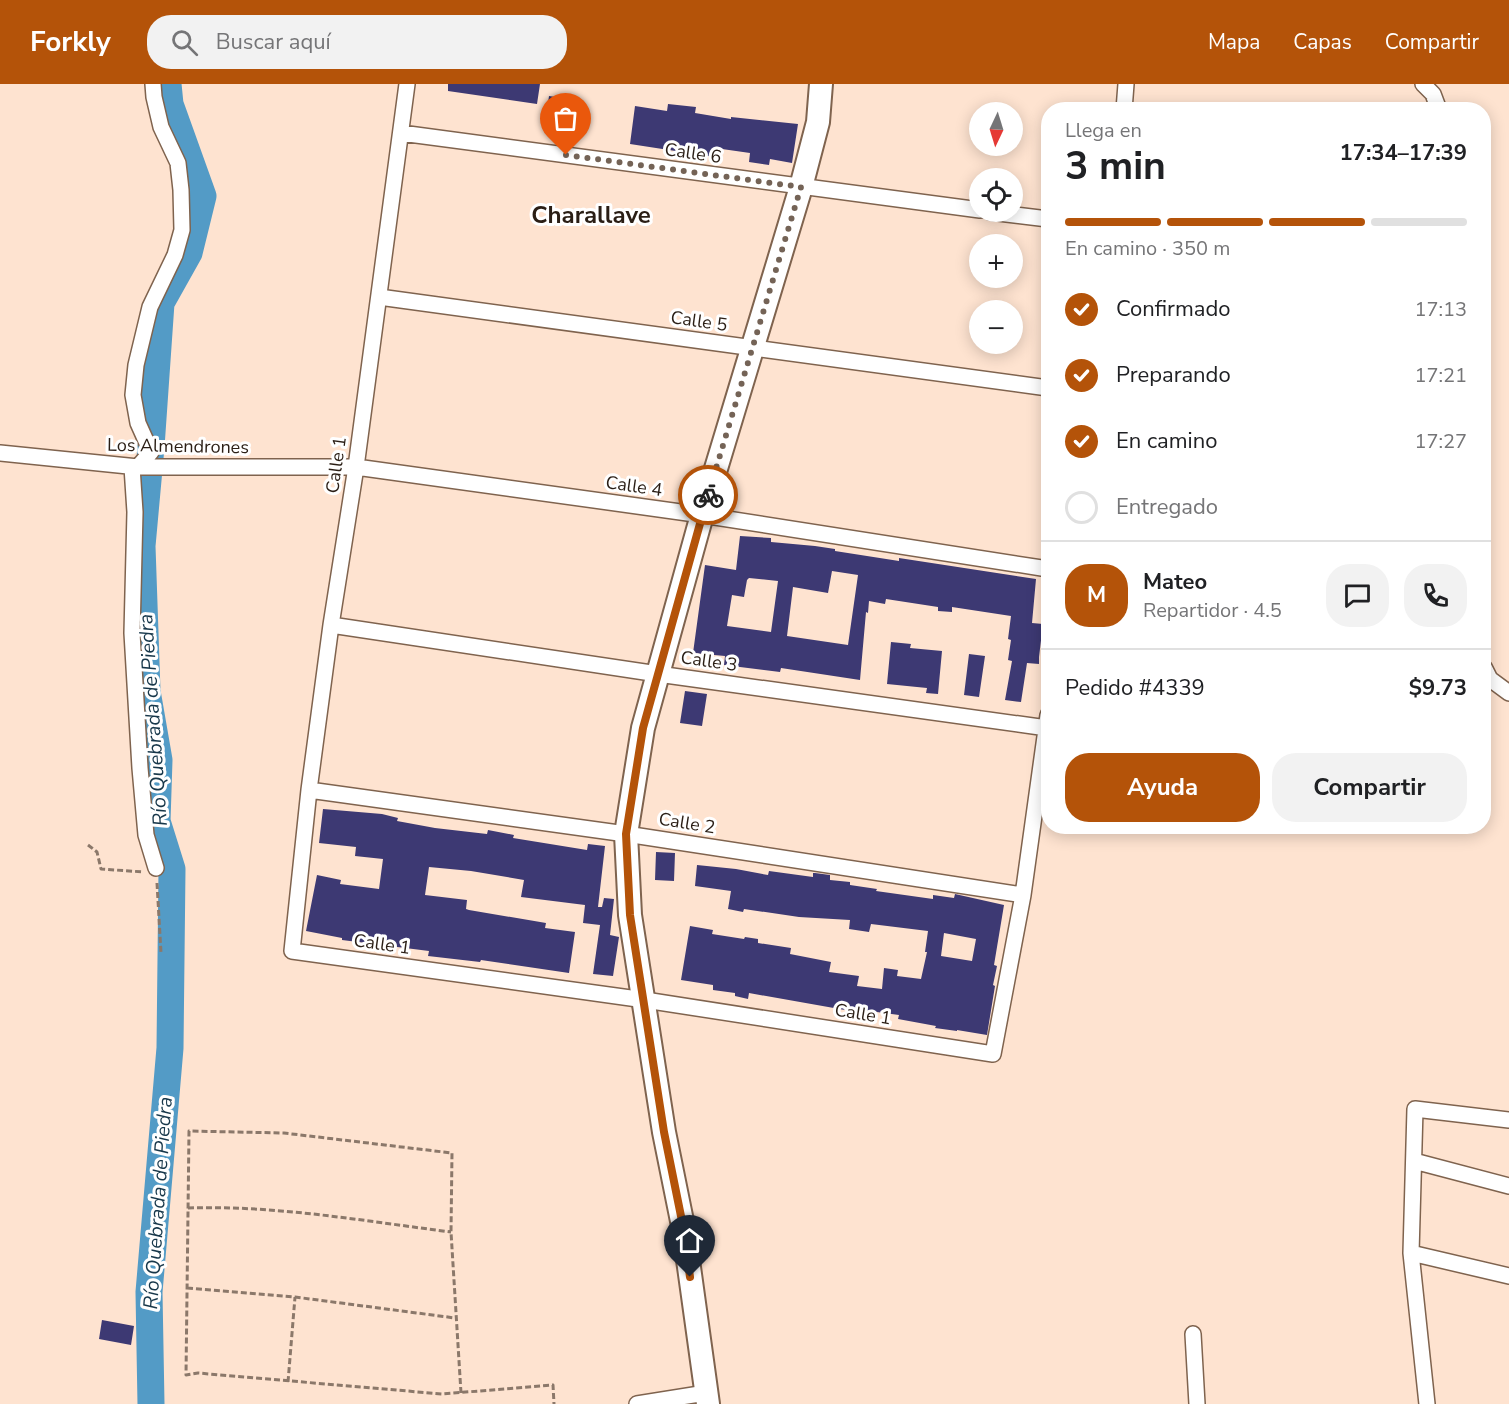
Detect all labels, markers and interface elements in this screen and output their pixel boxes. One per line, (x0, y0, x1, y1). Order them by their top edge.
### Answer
search box (147, 15, 567, 69)
text: Forkly (30, 23, 111, 61)
icon: search (168, 26, 201, 59)
text: Buscar aquí (216, 27, 331, 57)
text: Mapa (1208, 28, 1260, 56)
text: Capas (1293, 28, 1352, 56)
text: Compartir (1385, 28, 1479, 56)
pin (540, 93, 591, 155)
icon: bag (549, 102, 582, 135)
north arrow (969, 102, 1023, 156)
map controls (969, 102, 1023, 354)
text: Llega en (1065, 117, 1142, 144)
street label: Calle 6 (663, 137, 723, 169)
text: 17:34–17:39 (1339, 138, 1467, 168)
text: 3 min (1065, 140, 1166, 193)
button: locate (969, 168, 1023, 222)
district label: Charallave (531, 199, 651, 231)
button: + (969, 234, 1023, 288)
text: En camino · 350 m (1065, 235, 1230, 262)
icon: check (1065, 293, 1098, 326)
text: Confirmado (1116, 294, 1231, 324)
text: 17:13 (1414, 296, 1467, 323)
button: − (969, 300, 1023, 354)
street label: Calle 5 (669, 305, 729, 337)
icon: check (1065, 359, 1098, 392)
text: Preparando (1116, 360, 1231, 390)
text: 17:21 (1414, 362, 1467, 389)
icon: check (1065, 425, 1098, 458)
text: En camino (1116, 426, 1217, 456)
text: 17:27 (1414, 428, 1467, 455)
street label: Los Almendrones (107, 433, 249, 459)
street label: Calle 1 (320, 435, 352, 495)
courier (678, 465, 738, 525)
street label: Calle 4 (604, 470, 664, 502)
icon: bike (692, 479, 725, 512)
text: Entregado (1116, 492, 1218, 522)
button: chat (1326, 564, 1389, 627)
button: phone (1404, 564, 1467, 627)
text: Mateo (1143, 567, 1207, 597)
text: M (1087, 580, 1106, 610)
text: Repartidor · 4.5 (1143, 597, 1282, 624)
water label: Río Quebrada de Piedra (132, 613, 174, 827)
street label: Calle 3 (679, 645, 739, 677)
text: Pedido #4339 (1065, 673, 1205, 703)
text: $9.73 (1409, 673, 1467, 703)
button: Ayuda (1065, 753, 1260, 822)
button: Compartir (1272, 753, 1467, 822)
street label: Calle 2 (657, 807, 717, 839)
street label: Calle 1 (352, 928, 412, 960)
street label: Calle 1 (833, 998, 893, 1030)
water label: Río Quebrada de Piedra (137, 1096, 179, 1310)
pin (664, 1215, 715, 1277)
icon: home (673, 1224, 706, 1257)

